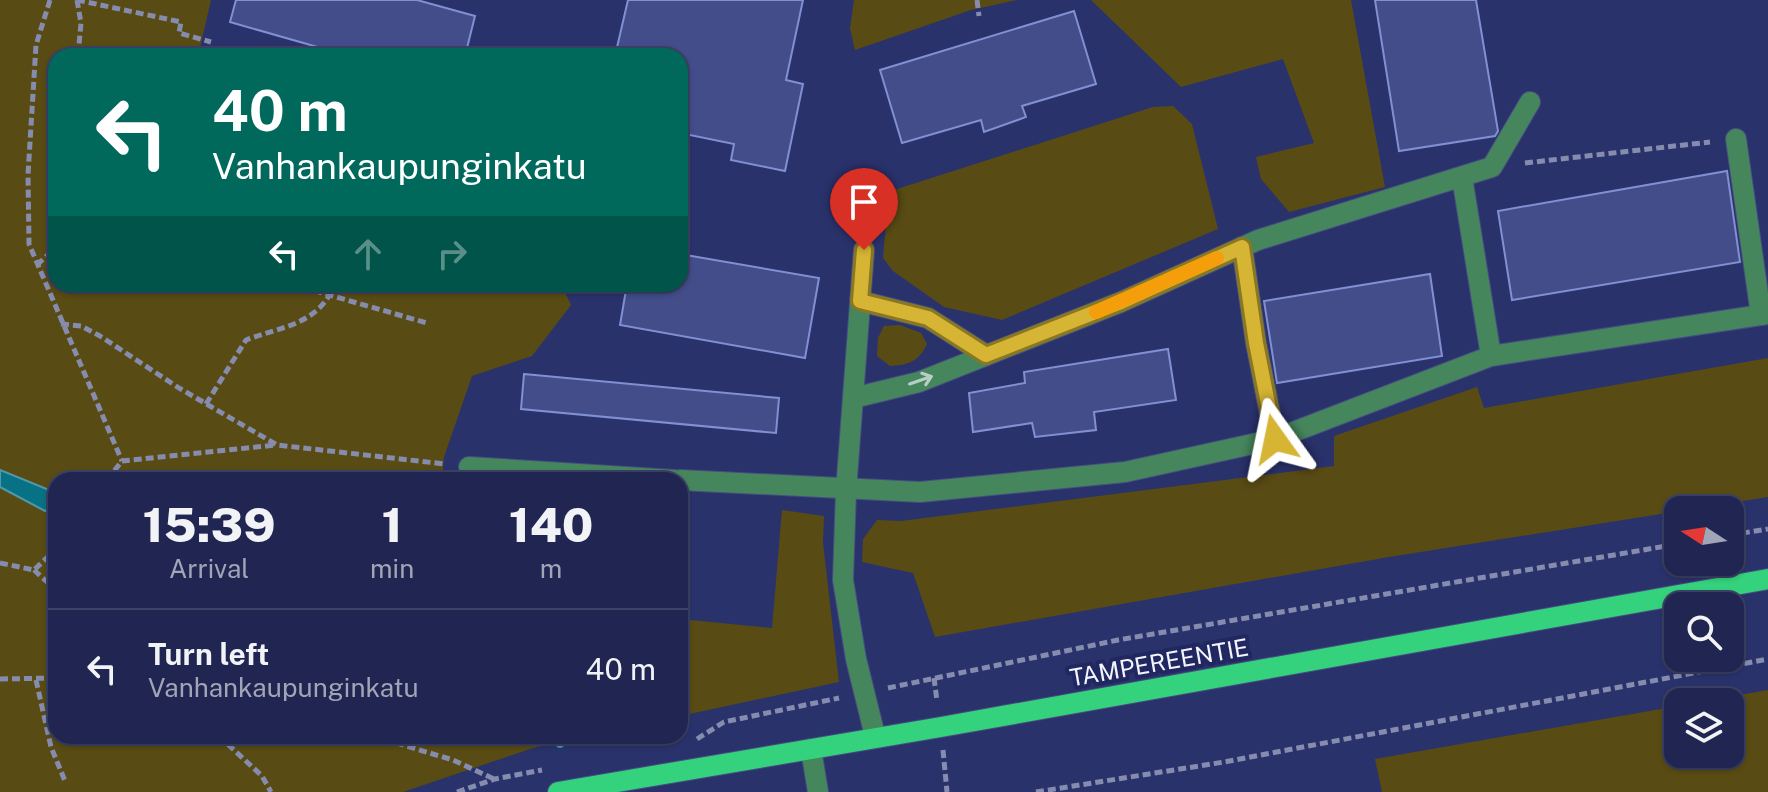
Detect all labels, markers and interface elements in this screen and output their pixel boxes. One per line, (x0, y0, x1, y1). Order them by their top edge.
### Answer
text: 40 m (212, 78, 348, 144)
icon: left (80, 80, 184, 184)
text: Vanhankaupunginkatu (212, 145, 587, 187)
pin (830, 168, 898, 250)
icon: arrive (842, 180, 886, 224)
icon: left (262, 232, 306, 276)
icon: ahead (346, 232, 390, 276)
icon: right (430, 232, 474, 276)
one-way arrow (908, 372, 933, 387)
position arrow (1233, 397, 1317, 481)
text: 15:39 (143, 496, 276, 553)
text: 1 (382, 496, 403, 553)
text: 140 (509, 496, 593, 553)
north arrow (1664, 496, 1744, 576)
map controls (1664, 496, 1744, 768)
text: Arrival (169, 553, 249, 584)
text: min (370, 553, 414, 584)
text: m (540, 553, 562, 584)
button: search (1664, 592, 1744, 672)
street label: TAMPEREENTIE (1067, 632, 1251, 692)
text: Turn left (148, 636, 269, 672)
icon: left (80, 647, 124, 691)
text: 40 m (586, 651, 656, 687)
text: Vanhankaupunginkatu (148, 672, 419, 703)
button: layers (1664, 688, 1744, 768)

